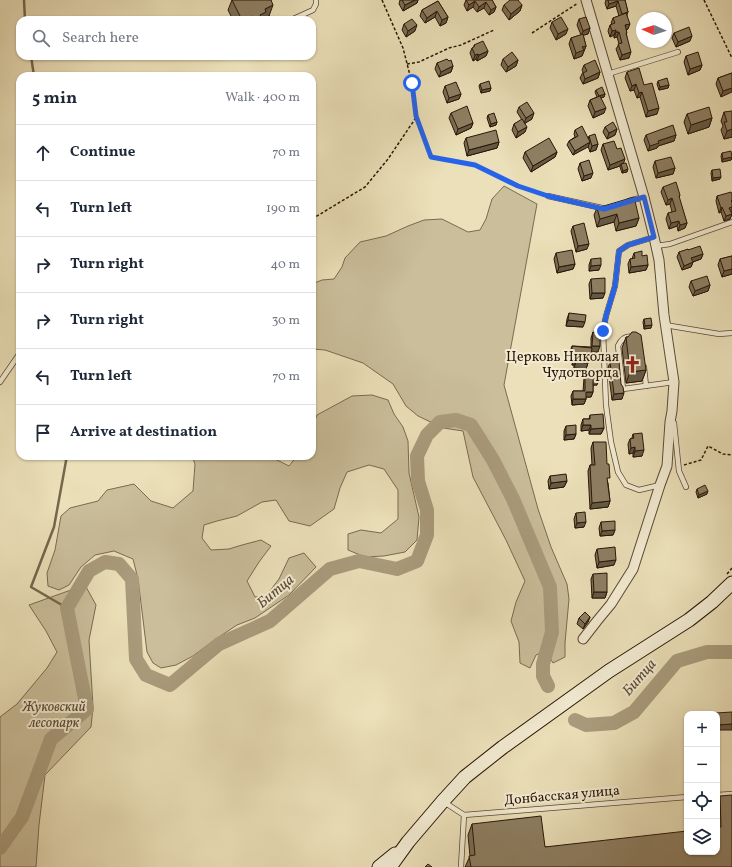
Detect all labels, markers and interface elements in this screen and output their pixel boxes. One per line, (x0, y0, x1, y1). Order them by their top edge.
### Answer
north arrow (636, 12, 672, 48)
search box (16, 16, 316, 60)
icon: search (30, 27, 52, 49)
text: Search here (62, 28, 139, 49)
route start (403, 74, 421, 92)
text: 5 min (32, 87, 77, 110)
text: Walk · 400 m (225, 89, 300, 107)
icon: ahead (32, 142, 54, 164)
text: Continue (70, 142, 135, 163)
text: 70 m (272, 144, 300, 162)
icon: left (32, 198, 54, 220)
text: Turn left (70, 198, 132, 219)
text: 190 m (266, 200, 300, 218)
icon: right (32, 254, 54, 276)
text: Turn right (70, 254, 144, 275)
text: 40 m (271, 256, 300, 274)
icon: right (32, 310, 54, 332)
text: Turn right (70, 310, 144, 331)
text: 30 m (272, 312, 300, 330)
route end (594, 322, 612, 340)
place label: Церковь Николая Чудотворца (506, 348, 619, 383)
church icon: Церковь Николая Чудотворца (622, 355, 642, 375)
icon: left (32, 366, 54, 388)
text: Turn left (70, 366, 132, 387)
text: 70 m (272, 368, 300, 386)
icon: arrive (32, 422, 54, 444)
text: Arrive at destination (70, 422, 217, 443)
water label: Битца (253, 570, 299, 614)
water label: Битца (618, 655, 662, 701)
park label: Жуковский лесопарк (21, 698, 86, 733)
map controls (684, 711, 720, 855)
button: + (684, 711, 720, 747)
button: − (684, 747, 720, 783)
street label: Донбасская улица (503, 781, 621, 811)
button: locate (684, 783, 720, 819)
button: layers (684, 819, 720, 855)

